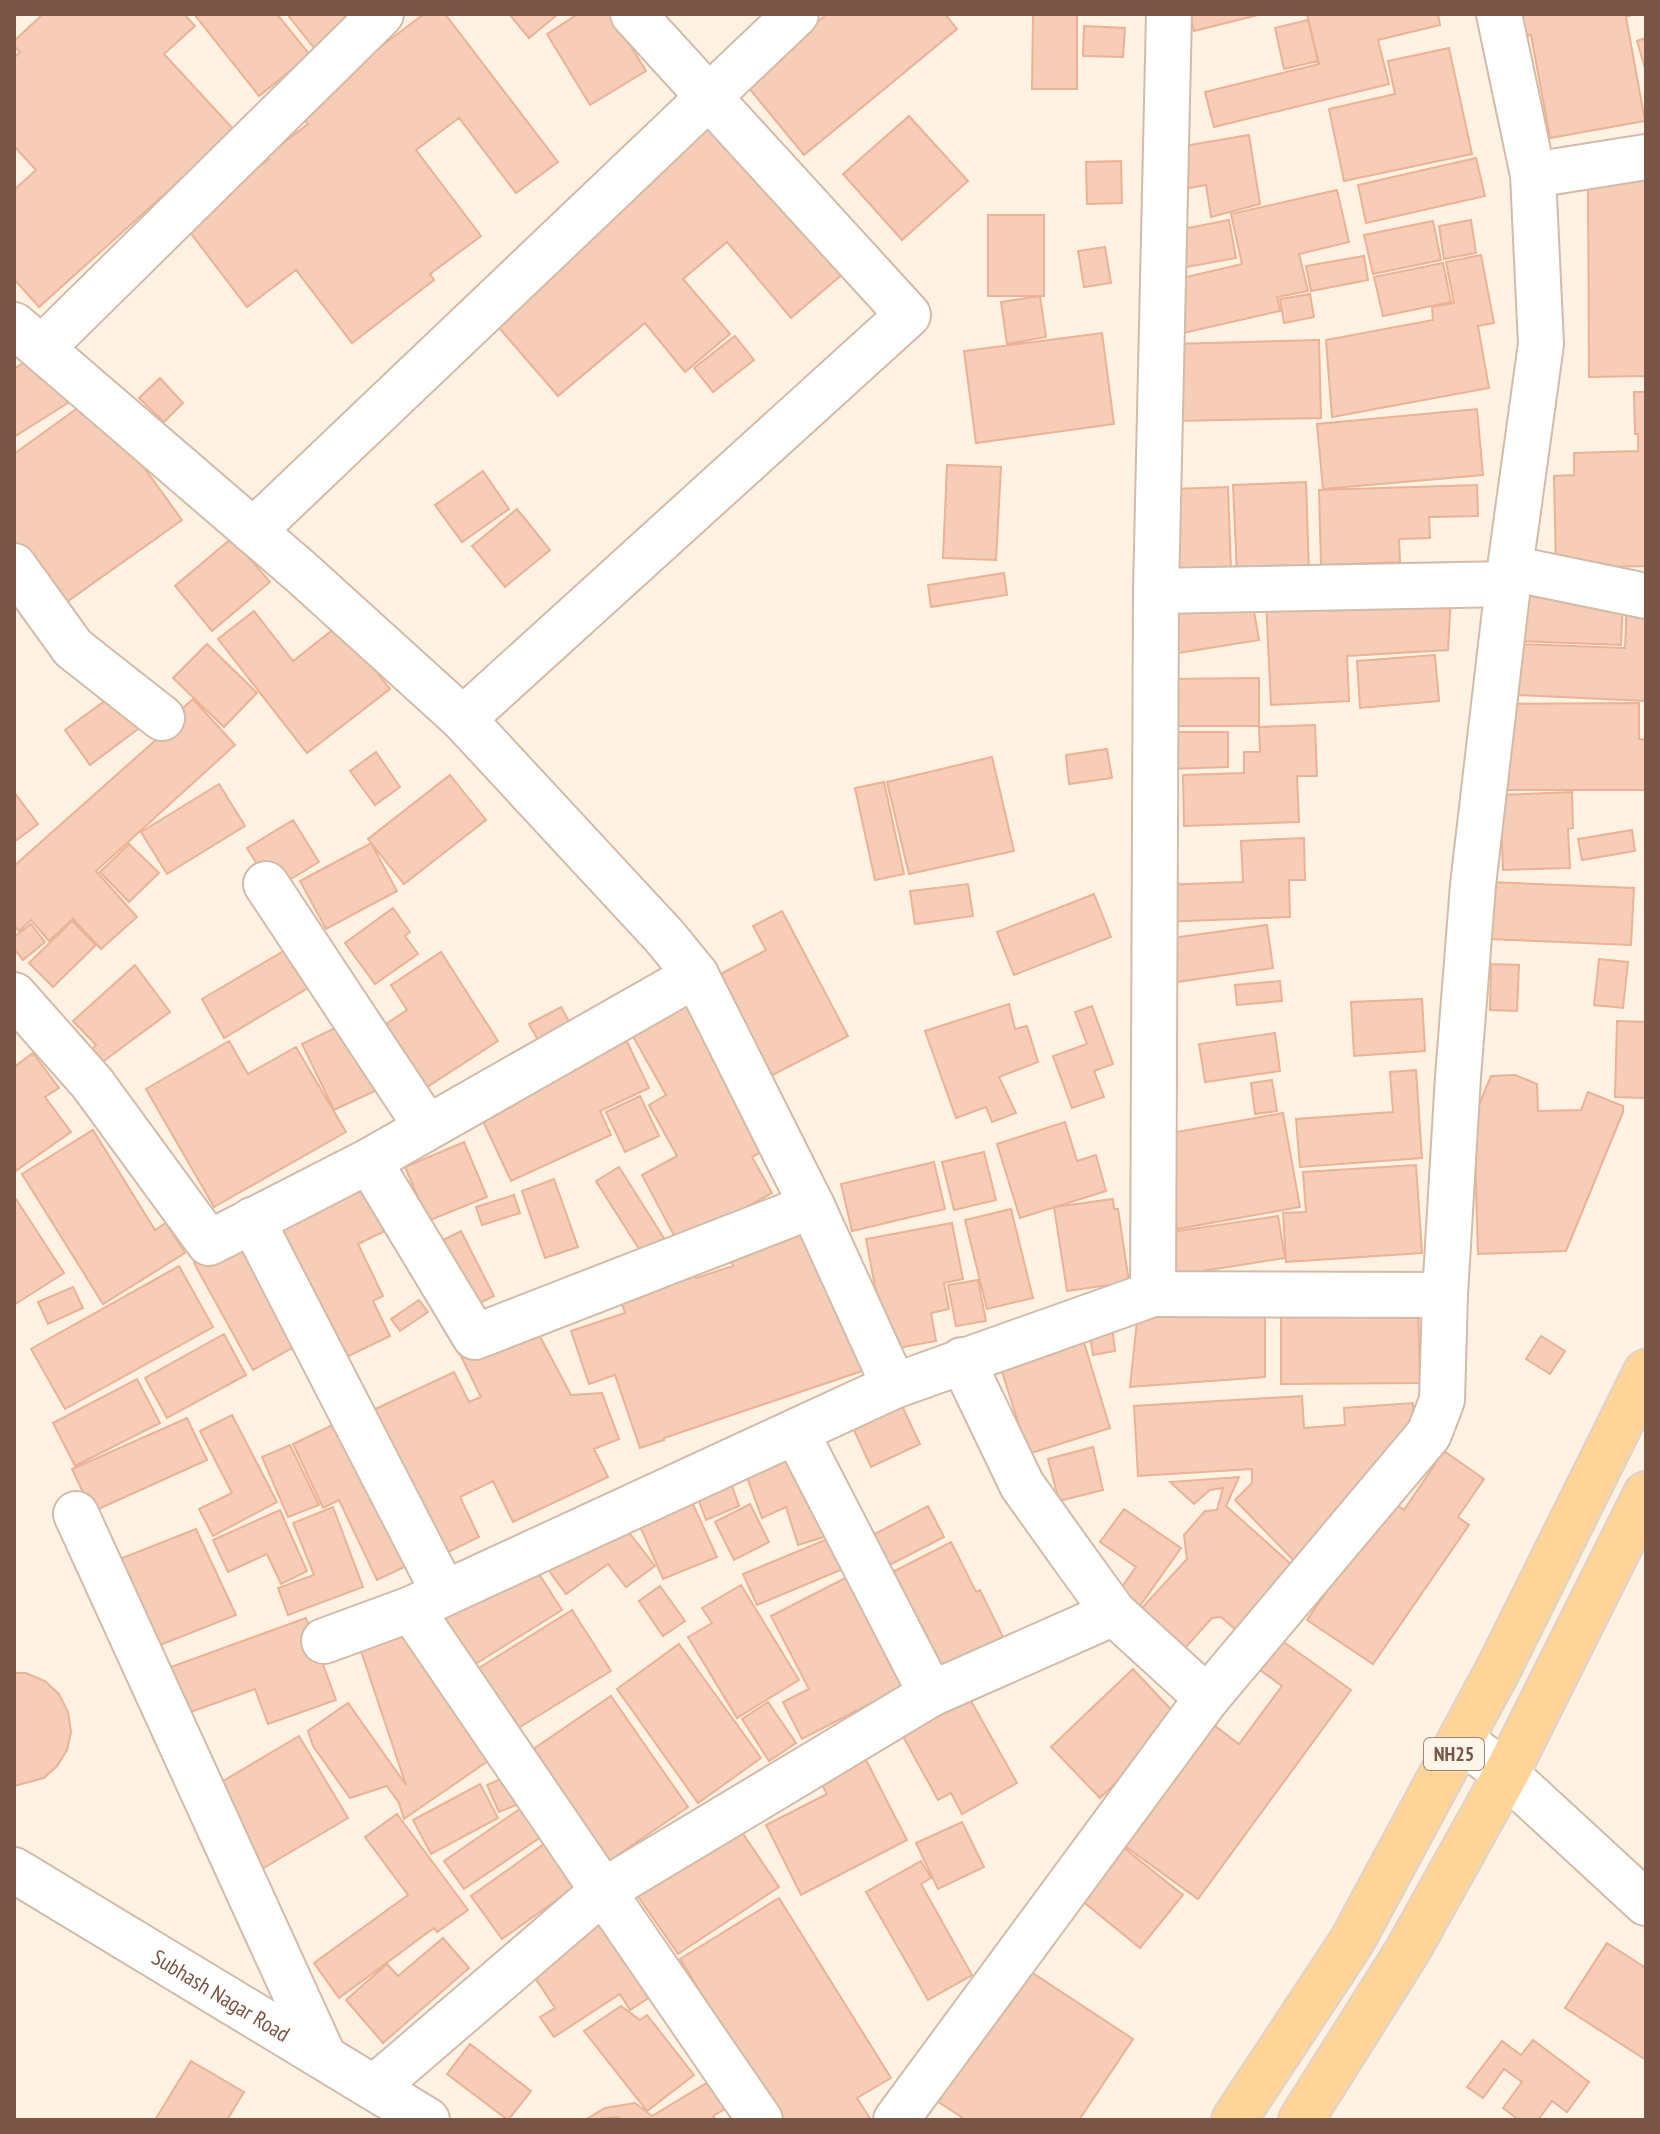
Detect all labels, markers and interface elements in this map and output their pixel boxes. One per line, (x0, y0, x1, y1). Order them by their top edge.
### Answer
road number: NH25 (1424, 1738, 1484, 1770)
street label: Subhash Nagar Road (147, 1943, 295, 2048)

